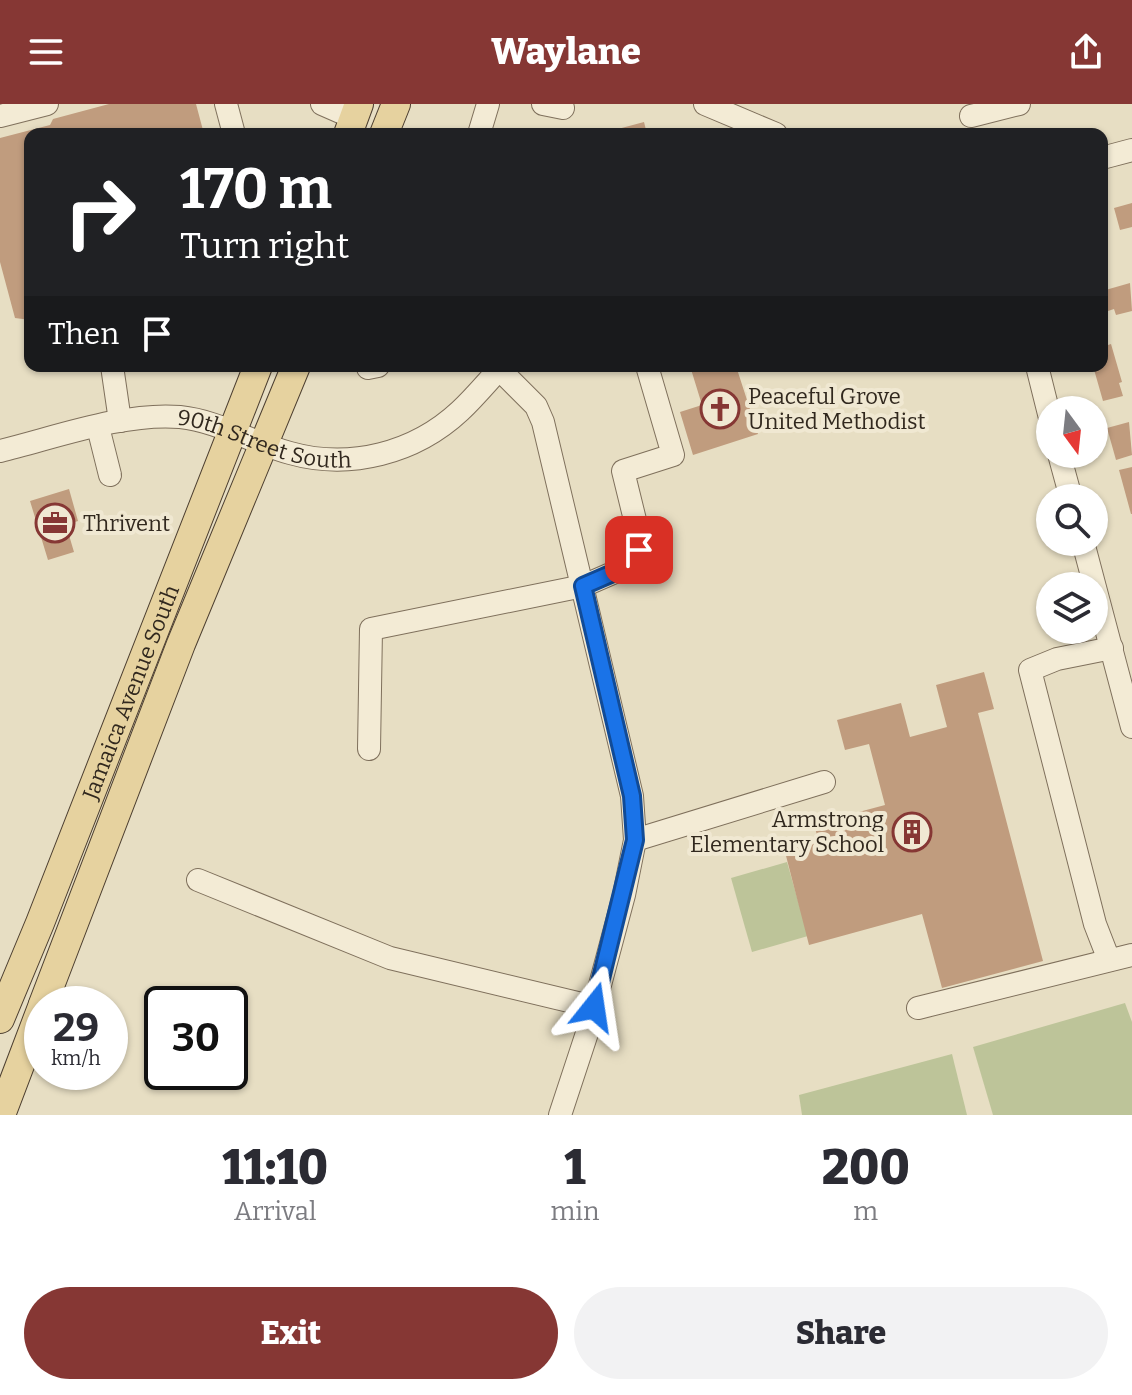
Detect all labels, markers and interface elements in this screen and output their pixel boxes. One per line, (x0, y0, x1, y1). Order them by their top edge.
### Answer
icon: menu (24, 30, 68, 74)
text: Waylane (491, 30, 641, 74)
icon: share (1064, 30, 1108, 74)
text: 170 m (180, 156, 332, 223)
icon: right (48, 160, 152, 264)
text: Turn right (180, 224, 349, 268)
icon: arrive (135, 312, 179, 356)
text: Then (48, 316, 119, 352)
place label: Peaceful Grove United Methodist (748, 383, 926, 435)
church icon: Peaceful Grove United Methodist (699, 388, 741, 430)
north arrow (1036, 396, 1108, 468)
map controls (1036, 396, 1108, 644)
street label: 90th Street South (176, 404, 352, 474)
button: search (1036, 484, 1108, 556)
office icon: Thrivent (34, 502, 76, 544)
place label: Thrivent (83, 510, 170, 537)
pin (605, 516, 673, 584)
icon: arrive (617, 528, 661, 572)
button: layers (1036, 572, 1108, 644)
street label: Jamaica Avenue South (76, 581, 185, 804)
place label: Armstrong Elementary School (690, 806, 884, 858)
building icon: Armstrong Elementary School (891, 811, 933, 853)
position arrow (552, 965, 636, 1049)
speed limit sign: 30 (144, 986, 248, 1090)
text: 29 (53, 1004, 99, 1052)
text: km/h (51, 1046, 101, 1070)
text: 11:10 (222, 1139, 328, 1197)
text: 1 (564, 1139, 586, 1197)
text: 200 (822, 1139, 910, 1197)
text: Arrival (234, 1196, 316, 1227)
text: min (550, 1196, 599, 1227)
text: m (853, 1196, 878, 1227)
button: Exit (24, 1287, 558, 1379)
button: Share (574, 1287, 1108, 1379)

